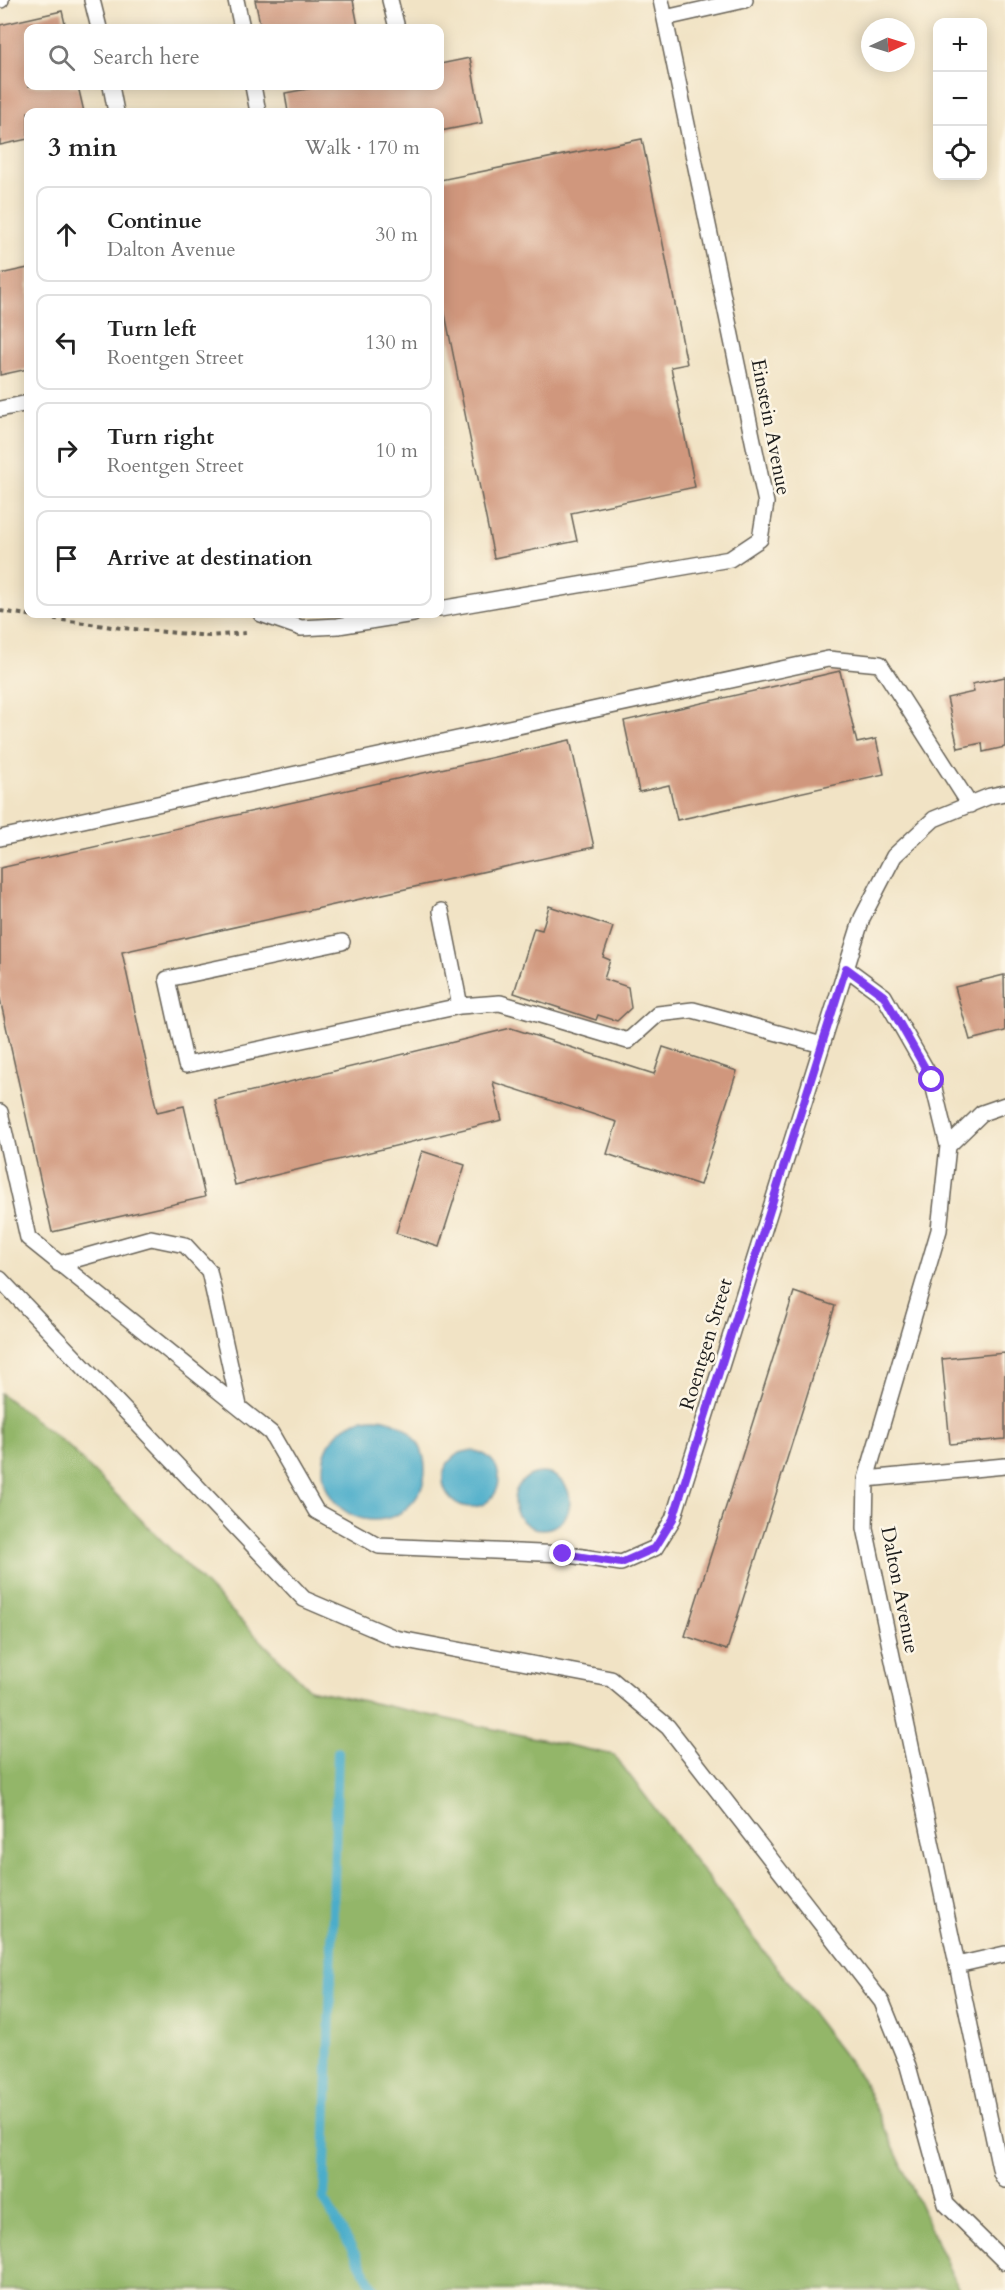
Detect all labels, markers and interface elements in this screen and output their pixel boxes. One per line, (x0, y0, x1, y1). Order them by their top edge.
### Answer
north arrow (861, 18, 915, 72)
map controls (933, 18, 987, 180)
button: + (933, 18, 987, 72)
search box (24, 24, 444, 90)
icon: search (45, 41, 78, 74)
text: Search here (93, 42, 200, 72)
button: − (933, 72, 987, 126)
button: locate (933, 126, 987, 180)
text: 3 min (48, 130, 117, 165)
text: Walk · 170 m (305, 134, 420, 161)
text: Continue (107, 206, 202, 236)
icon: ahead (50, 218, 83, 251)
text: 30 m (375, 221, 418, 248)
text: Dalton Avenue (107, 236, 236, 263)
text: Turn left (107, 314, 196, 344)
icon: left (50, 326, 83, 359)
text: 130 m (365, 329, 418, 356)
text: Roentgen Street (107, 344, 244, 371)
street label: Einstein Avenue (745, 356, 797, 498)
text: Turn right (107, 422, 214, 452)
icon: right (50, 434, 83, 467)
text: 10 m (375, 437, 418, 464)
text: Roentgen Street (107, 452, 244, 479)
icon: arrive (50, 542, 83, 575)
text: Arrive at destination (107, 543, 312, 573)
route start (918, 1066, 944, 1092)
street label: Roentgen Street (673, 1274, 739, 1413)
street label: Dalton Avenue (874, 1524, 926, 1656)
route end (549, 1540, 575, 1566)

